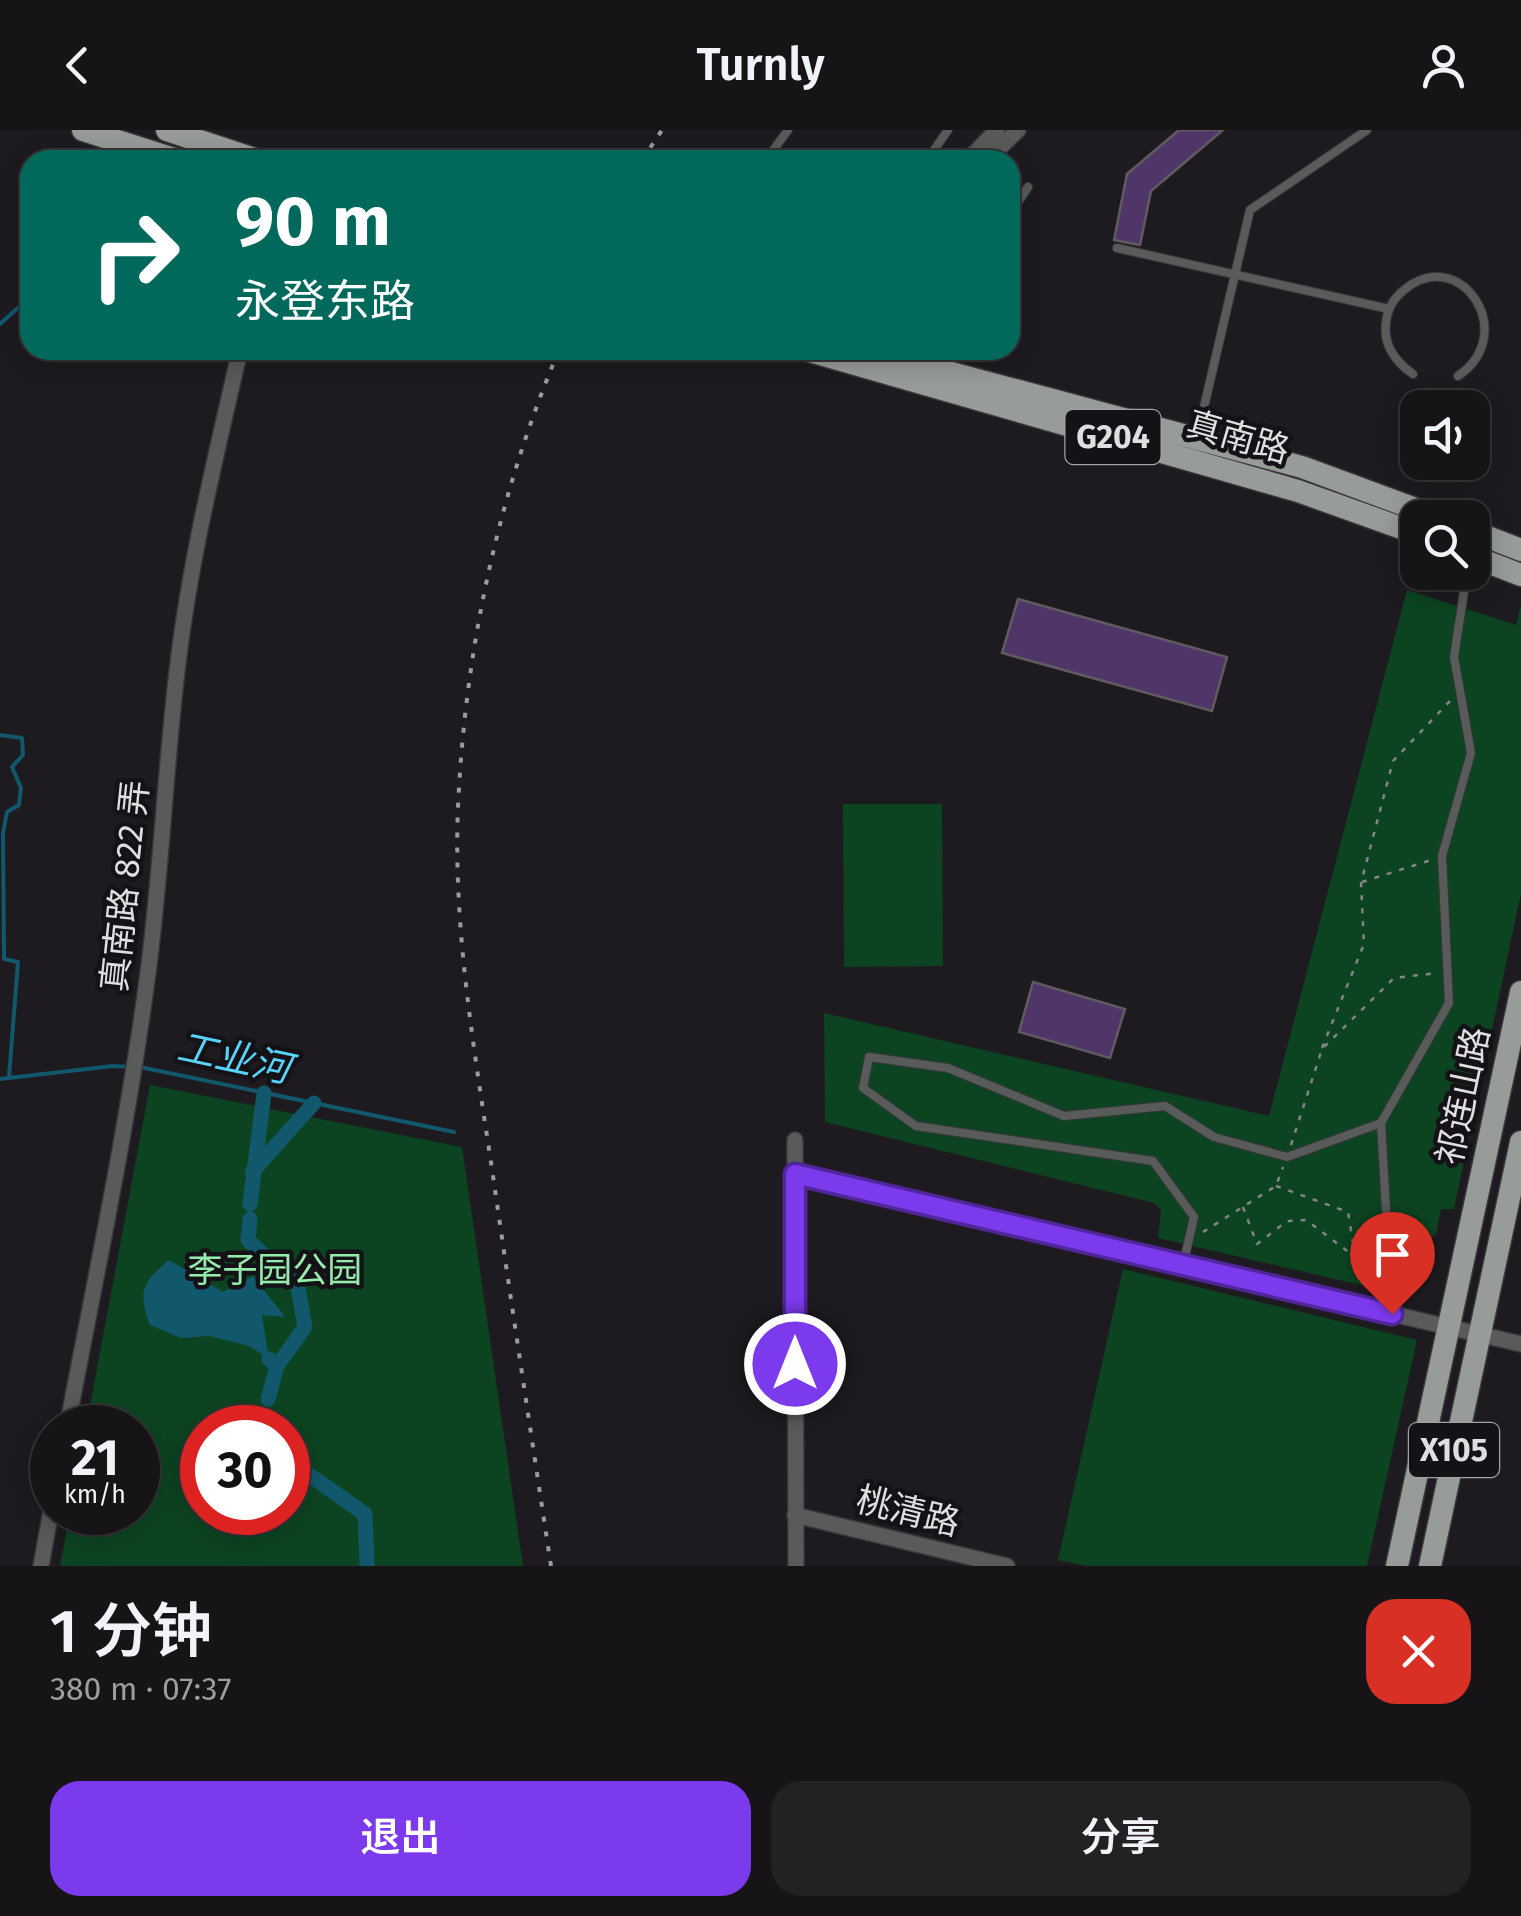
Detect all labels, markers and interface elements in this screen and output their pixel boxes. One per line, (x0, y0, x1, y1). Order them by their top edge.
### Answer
icon: back (50, 38, 105, 93)
text: Turnly (697, 38, 824, 92)
icon: person (1416, 38, 1471, 93)
text: 90 m (235, 180, 391, 264)
icon: right (70, 190, 200, 320)
text: 永登东路 (235, 275, 415, 329)
map controls (1400, 390, 1490, 590)
button: sound (1400, 390, 1490, 480)
street label: 真南路 (1182, 402, 1294, 472)
road number: G204 (1066, 410, 1160, 464)
button: search (1400, 500, 1490, 590)
street label: 真南路 822 弄 (93, 778, 157, 994)
street label: 祁连山路 (1428, 1023, 1498, 1169)
water label: 工业河 (173, 1024, 301, 1094)
pin (1350, 1212, 1435, 1315)
icon: arrive (1365, 1227, 1420, 1282)
park label: 李子园公园 (187, 1249, 363, 1291)
position arrow (743, 1312, 847, 1416)
speed limit sign: 30 (180, 1405, 310, 1535)
road number: X105 (1409, 1423, 1499, 1477)
text: 21 (71, 1428, 119, 1488)
street label: 桃清路 (852, 1478, 964, 1544)
text: km/h (64, 1480, 126, 1510)
text: 1 分钟 (50, 1596, 212, 1668)
button: close (1366, 1599, 1471, 1704)
text: 380 m · 07:37 (50, 1670, 231, 1708)
button: 退出 (50, 1781, 751, 1896)
button: 分享 (771, 1781, 1471, 1896)

